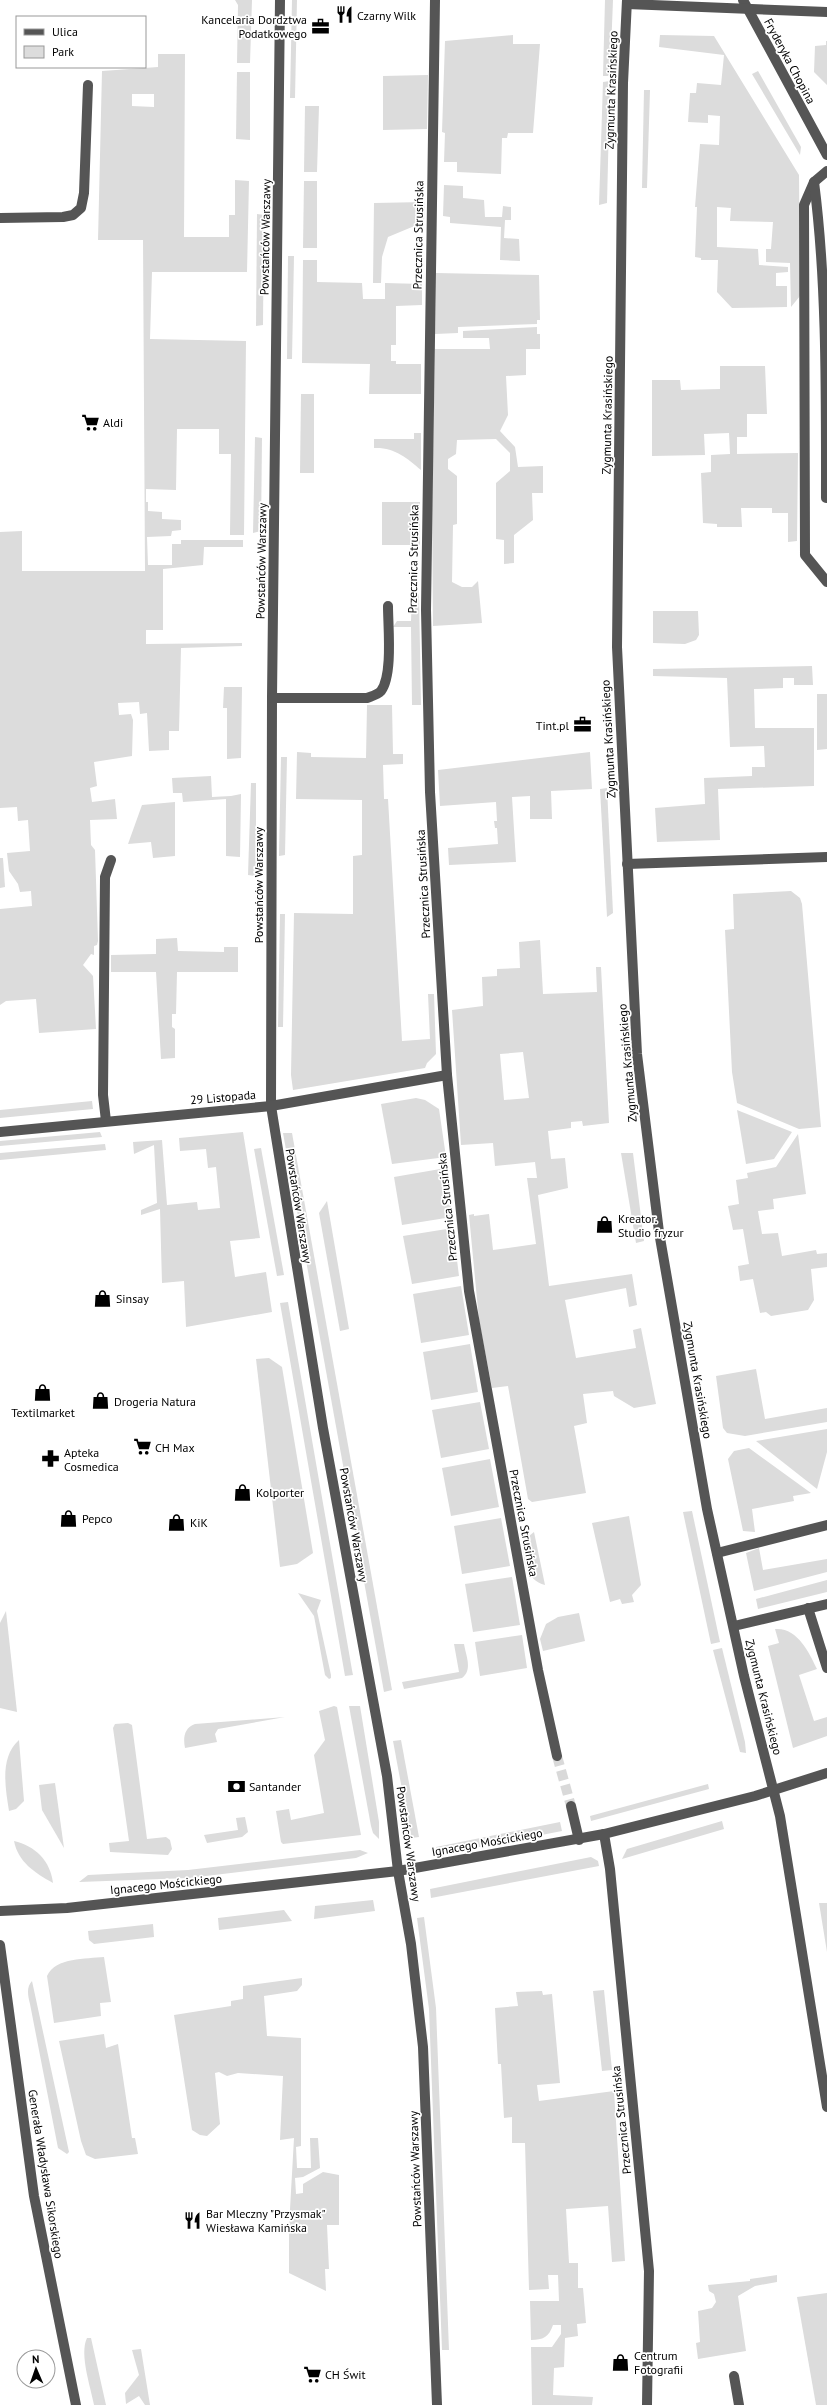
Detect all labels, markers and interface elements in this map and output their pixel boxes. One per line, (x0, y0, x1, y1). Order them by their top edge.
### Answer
restaurant icon: Czarny Wilk (334, 5, 354, 25)
place label: Czarny Wilk (357, 8, 416, 23)
place label: Kancelaria Dordztwa Podatkowego (201, 12, 307, 41)
legend (16, 16, 146, 68)
office icon: Kancelaria Dordztwa Podatkowego (310, 16, 330, 36)
street label: Fryderyka Chopina (761, 16, 819, 107)
text: Ulica (52, 24, 78, 39)
street label: Zygmunta Krasińskiego (601, 30, 621, 150)
text: Park (52, 44, 74, 59)
street label: Powstańców Warszawy (256, 178, 274, 295)
street label: Przecznica Strusińska (410, 180, 426, 290)
street label: Zygmunta Krasińskiego (598, 355, 616, 475)
supermarket icon: Aldi (80, 412, 100, 432)
place label: Aldi (103, 415, 123, 430)
street label: Powstańców Warszawy (252, 502, 270, 619)
street label: Przecznica Strusińska (405, 504, 421, 614)
street label: Zygmunta Krasińskiego (597, 679, 619, 799)
office icon: Tint.pl (572, 715, 592, 735)
place label: Tint.pl (536, 718, 569, 733)
street label: Powstańców Warszawy (251, 826, 266, 943)
street label: Przecznica Strusińska (413, 829, 433, 939)
street label: Zygmunta Krasińskiego (614, 1003, 640, 1123)
street label: 29 Listopada (189, 1087, 257, 1107)
street label: Powstańców Warszawy (282, 1147, 316, 1265)
street label: Przecznica Strusińska (434, 1152, 460, 1262)
place label: Kreator. Studio fryzur (618, 1211, 684, 1240)
shop icon: Kreator. Studio fryzur (595, 1215, 615, 1235)
shop icon: Sinsay (93, 1288, 113, 1308)
place label: Sinsay (116, 1291, 149, 1306)
street label: Zygmunta Krasińskiego (680, 1320, 716, 1440)
shop icon: Textilmarket (33, 1383, 53, 1403)
shop icon: Drogeria Natura (91, 1391, 111, 1411)
place label: Drogeria Natura (114, 1394, 196, 1409)
place label: Textilmarket (11, 1405, 75, 1420)
supermarket icon: CH Max (132, 1437, 152, 1457)
place label: CH Max (155, 1440, 195, 1455)
place label: Apteka Cosmedica (64, 1445, 119, 1474)
pharmacy icon: Apteka Cosmedica (41, 1449, 61, 1469)
street label: Powstańców Warszawy (337, 1466, 372, 1584)
street label: Przecznica Strusińska (506, 1468, 542, 1578)
shop icon: Kolporter (233, 1482, 253, 1502)
place label: Kolporter (256, 1485, 304, 1500)
shop icon: Pepco (59, 1508, 79, 1528)
place label: Pepco (82, 1511, 112, 1526)
shop icon: KiK (167, 1512, 187, 1532)
place label: KiK (190, 1515, 208, 1530)
street label: Zygmunta Krasińskiego (742, 1638, 786, 1756)
bank icon: Santander (226, 1776, 246, 1796)
place label: Santander (249, 1779, 301, 1794)
street label: Powstańców Warszawy (393, 1785, 425, 1903)
street label: Ignacego Mościckiego (430, 1825, 544, 1859)
street label: Ignacego Mościckiego (109, 1871, 223, 1897)
street label: Przecznica Strusińska (608, 2065, 634, 2175)
street label: Generała Władysława Sikorskiego (25, 2088, 67, 2260)
street label: Powstańców Warszawy (405, 2110, 425, 2227)
place label: Bar Mleczny "Przysmak" Wiesława Kamińska (206, 2206, 326, 2235)
restaurant icon: Bar Mleczny "Przysmak" Wiesława Kamińska (183, 2210, 203, 2230)
place label: Centrum Fotografii (634, 2348, 683, 2377)
north arrow (16, 2349, 56, 2389)
text: N (32, 2352, 40, 2366)
shop icon: Centrum Fotografii (611, 2352, 631, 2372)
supermarket icon: CH Świt (302, 2364, 322, 2384)
place label: CH Świt (325, 2367, 366, 2382)

